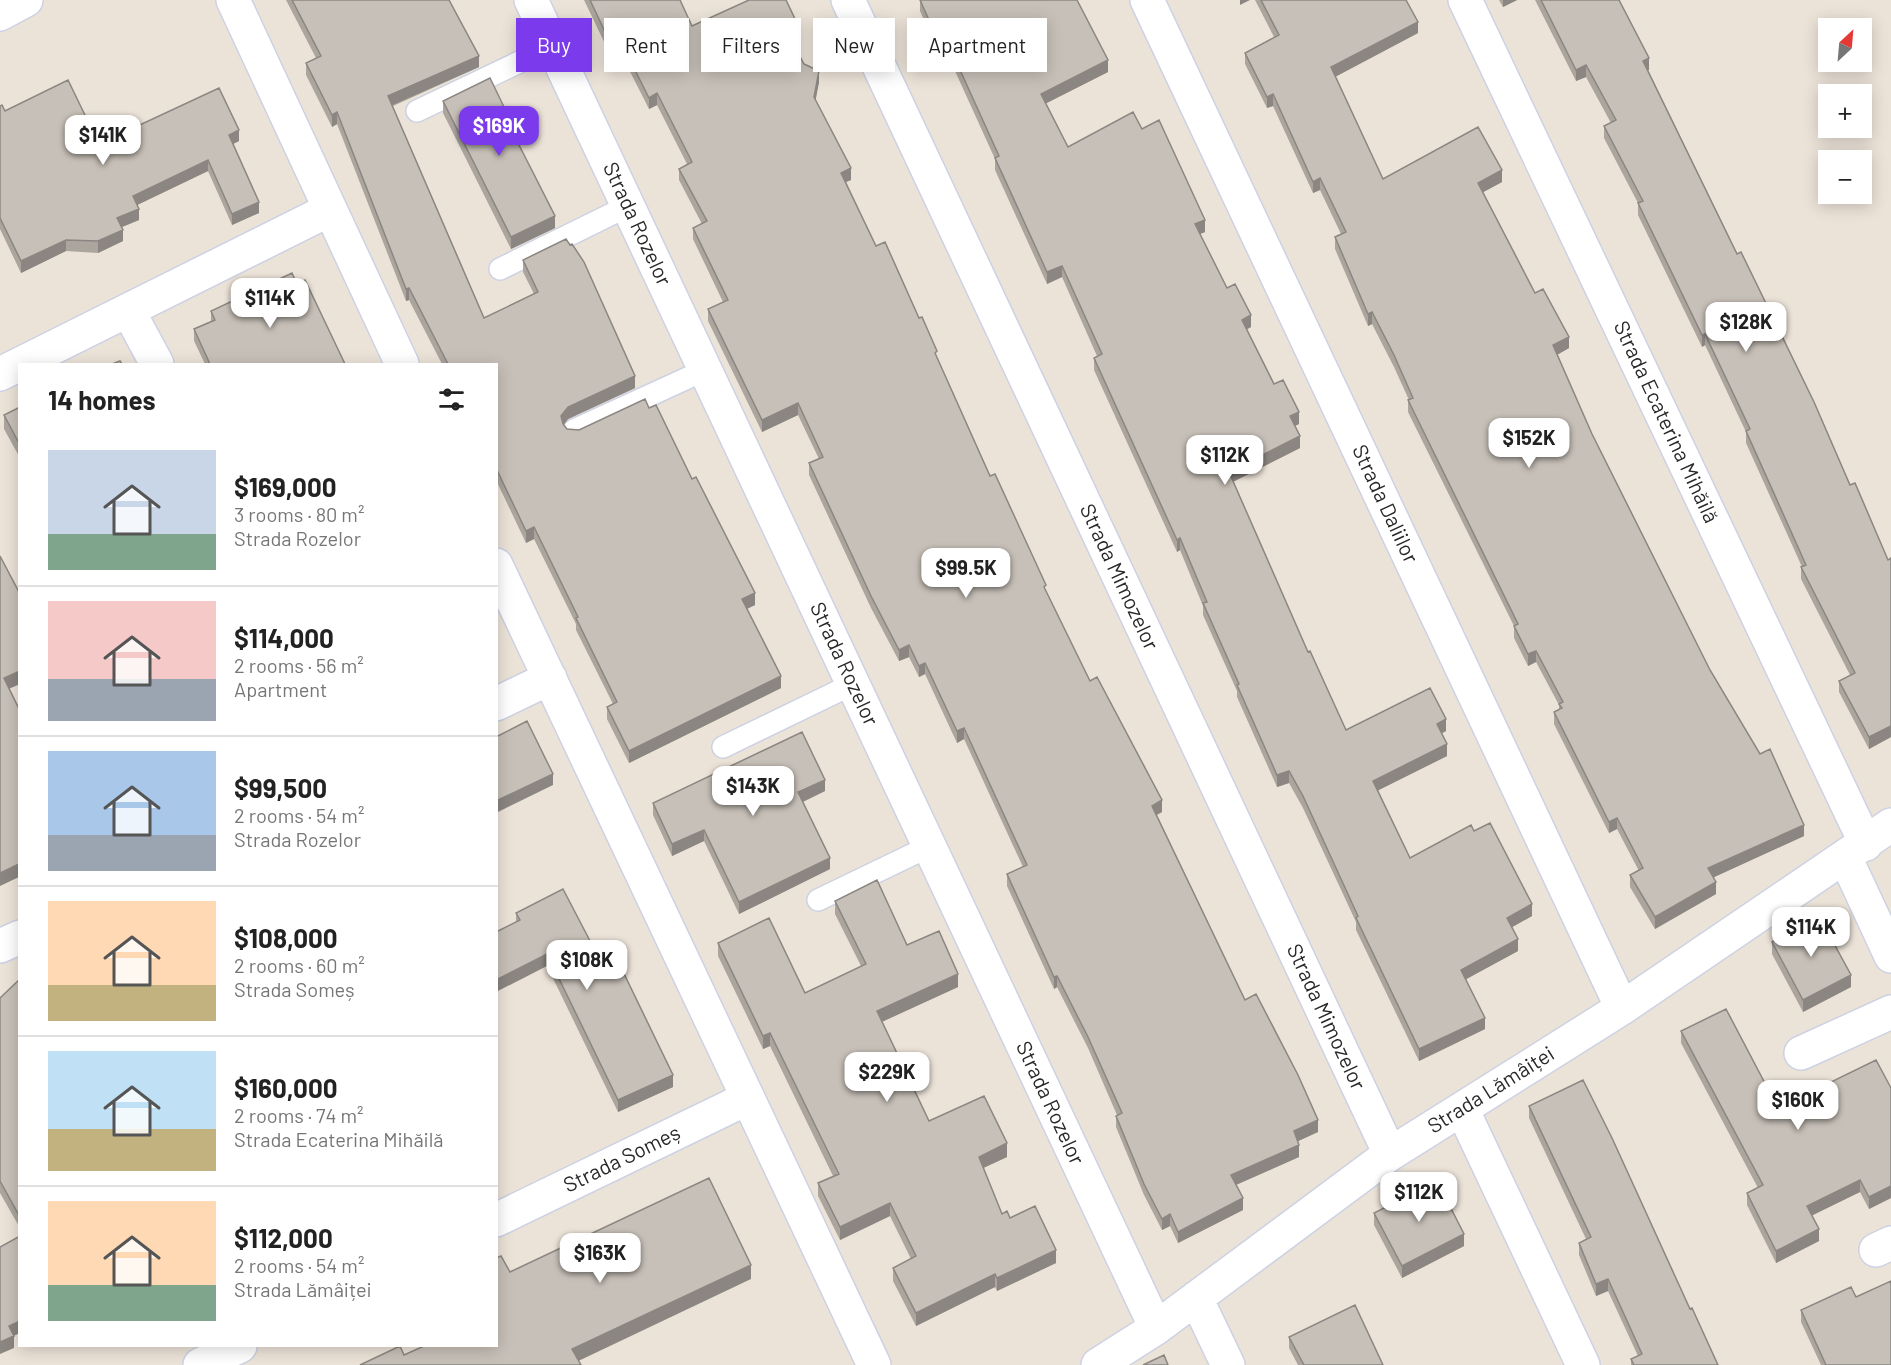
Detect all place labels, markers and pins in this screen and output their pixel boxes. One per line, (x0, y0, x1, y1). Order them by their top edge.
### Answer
pin: $169K (457, 106, 541, 157)
pin: $141K (61, 115, 145, 166)
pin: $114K (228, 278, 312, 329)
pin: $128K (1704, 302, 1788, 353)
pin: $152K (1487, 418, 1571, 469)
pin: $112K (1183, 435, 1267, 486)
pin: $99.5K (917, 548, 1015, 599)
pin: $143K (711, 766, 795, 817)
pin: $114K (1769, 907, 1853, 958)
pin: $108K (545, 940, 629, 991)
pin: $229K (845, 1052, 929, 1103)
pin: $160K (1756, 1080, 1840, 1131)
pin: $112K (1377, 1172, 1461, 1223)
pin: $163K (558, 1233, 642, 1284)

